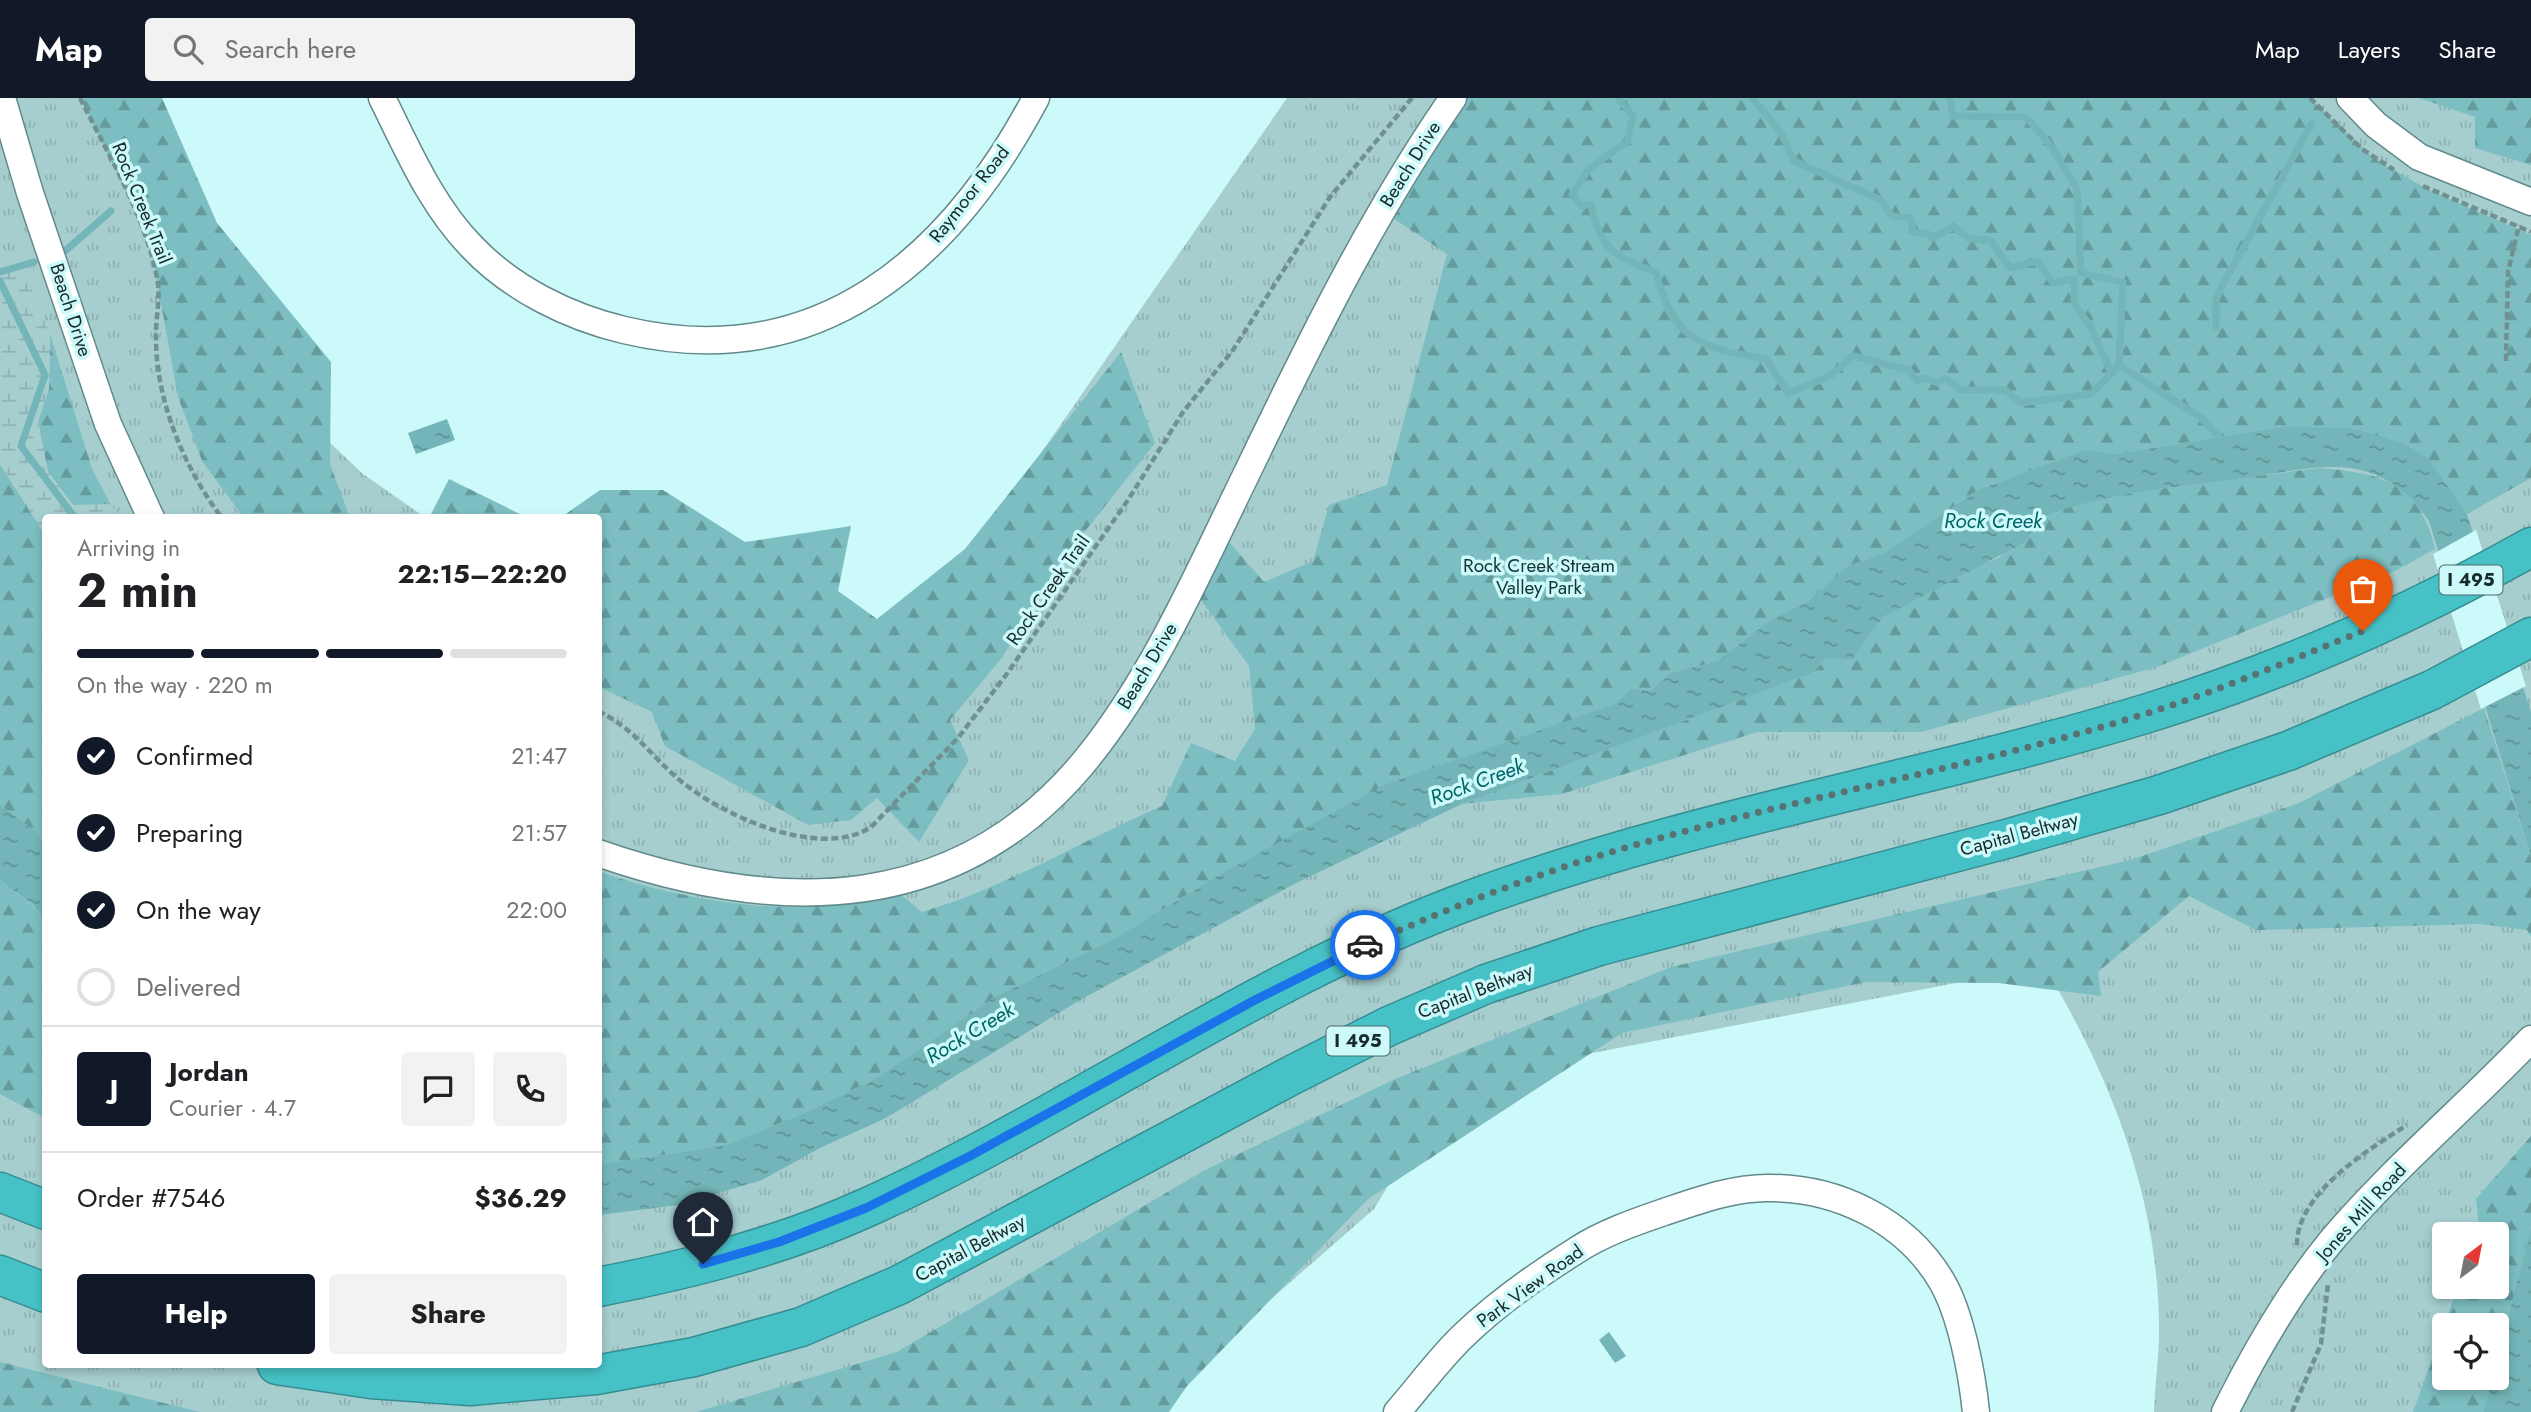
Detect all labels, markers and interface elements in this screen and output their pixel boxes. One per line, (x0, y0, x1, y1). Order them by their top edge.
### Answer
search box (145, 18, 635, 81)
text: Map (35, 26, 103, 73)
icon: search (169, 30, 207, 68)
text: Search here (225, 30, 356, 68)
text: Map (2255, 32, 2300, 67)
text: Layers (2338, 32, 2400, 67)
text: Share (2438, 32, 2496, 67)
street label: Beach Drive (1373, 116, 1447, 212)
street label: Rock Creek Trail (105, 138, 179, 268)
street label: Raymoor Road (922, 140, 1016, 248)
street label: Beach Drive (43, 260, 99, 360)
water label: Rock Creek (1944, 506, 2043, 536)
street label: Rock Creek Trail (1000, 529, 1096, 651)
text: Arriving in (77, 531, 180, 565)
park label: Rock Creek Stream Valley Park (1463, 552, 1615, 601)
text: 22:15–22:20 (397, 555, 567, 593)
text: 2 min (77, 558, 198, 624)
pin (2333, 559, 2393, 631)
road number: I 495 (2440, 566, 2502, 594)
icon: bag (2344, 570, 2382, 608)
street label: Beach Drive (1111, 618, 1184, 714)
text: On the way · 220 m (77, 668, 273, 702)
icon: check (77, 737, 115, 775)
text: Confirmed (136, 737, 253, 775)
text: 21:47 (511, 739, 567, 773)
water label: Rock Creek (1426, 751, 1529, 813)
street label: Capital Beltway (1957, 805, 2082, 863)
icon: check (77, 814, 115, 852)
text: Preparing (136, 814, 243, 852)
text: 21:57 (512, 816, 567, 850)
icon: check (77, 891, 115, 929)
text: On the way (136, 891, 261, 929)
text: 22:00 (506, 893, 567, 927)
courier (1330, 910, 1400, 980)
icon: car (1346, 926, 1384, 964)
street label: Capital Beltway (1414, 956, 1537, 1025)
text: Delivered (136, 968, 241, 1006)
water label: Rock Creek (920, 994, 1021, 1071)
road number: I 495 (1326, 1026, 1390, 1056)
button: chat (401, 1052, 475, 1126)
button: phone (493, 1052, 567, 1126)
text: Jordan (169, 1053, 249, 1091)
text: J (110, 1070, 118, 1108)
text: Courier · 4.7 (169, 1091, 296, 1125)
street label: Jones Mill Road (2308, 1157, 2412, 1269)
text: Order #7546 (77, 1179, 226, 1217)
text: $36.29 (474, 1179, 567, 1217)
pin (673, 1192, 733, 1264)
icon: home (684, 1203, 722, 1241)
street label: Capital Beltway (910, 1207, 1030, 1288)
north arrow (2432, 1222, 2510, 1298)
map controls (2432, 1222, 2509, 1390)
street label: Park View Road (1471, 1238, 1589, 1334)
button: Help (77, 1274, 315, 1354)
button: Share (329, 1274, 567, 1354)
button: locate (2432, 1313, 2509, 1390)

